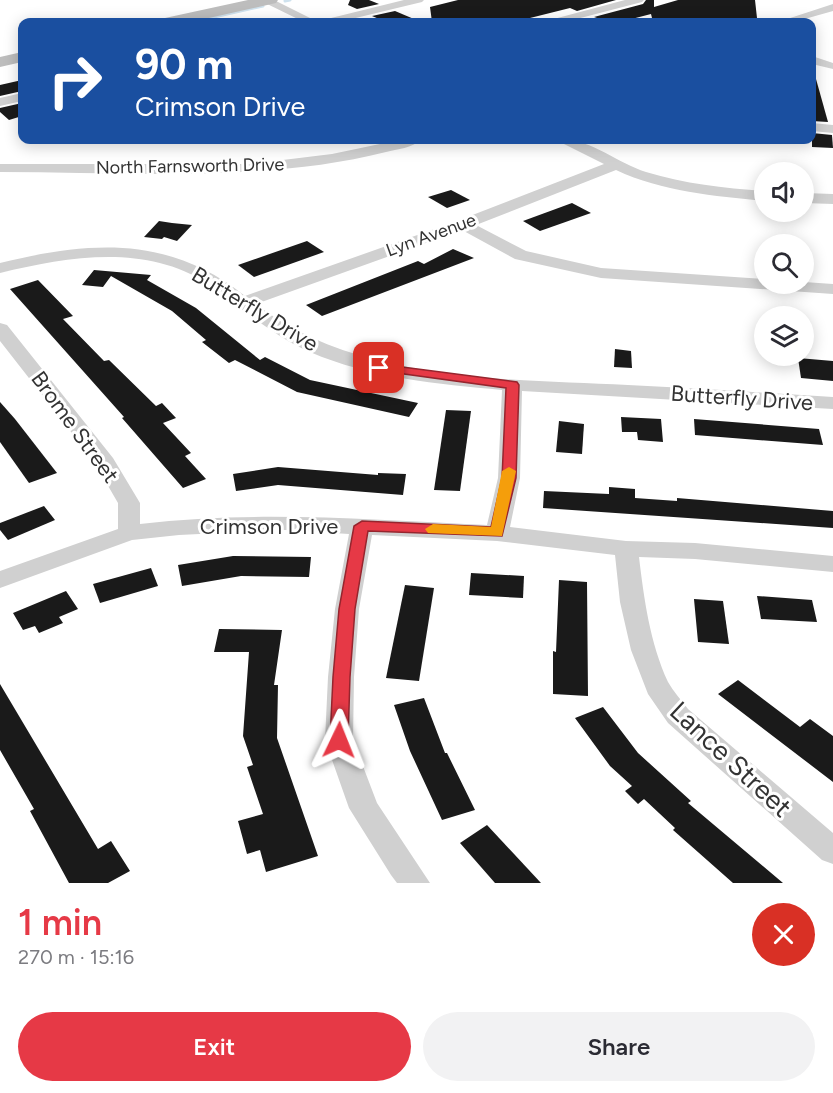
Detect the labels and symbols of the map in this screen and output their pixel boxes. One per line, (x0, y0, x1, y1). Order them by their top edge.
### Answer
street label: North Farnsworth Drive (96, 153, 285, 179)
street label: Lyn Avenue (383, 209, 479, 261)
street label: Butterfly Drive (187, 261, 323, 357)
pin (353, 342, 404, 393)
street label: Brome Street (25, 366, 125, 488)
street label: Butterfly Drive (670, 380, 814, 416)
street label: Crimson Drive (200, 513, 338, 540)
street label: Lance Street (663, 694, 799, 824)
position arrow (307, 708, 371, 772)

